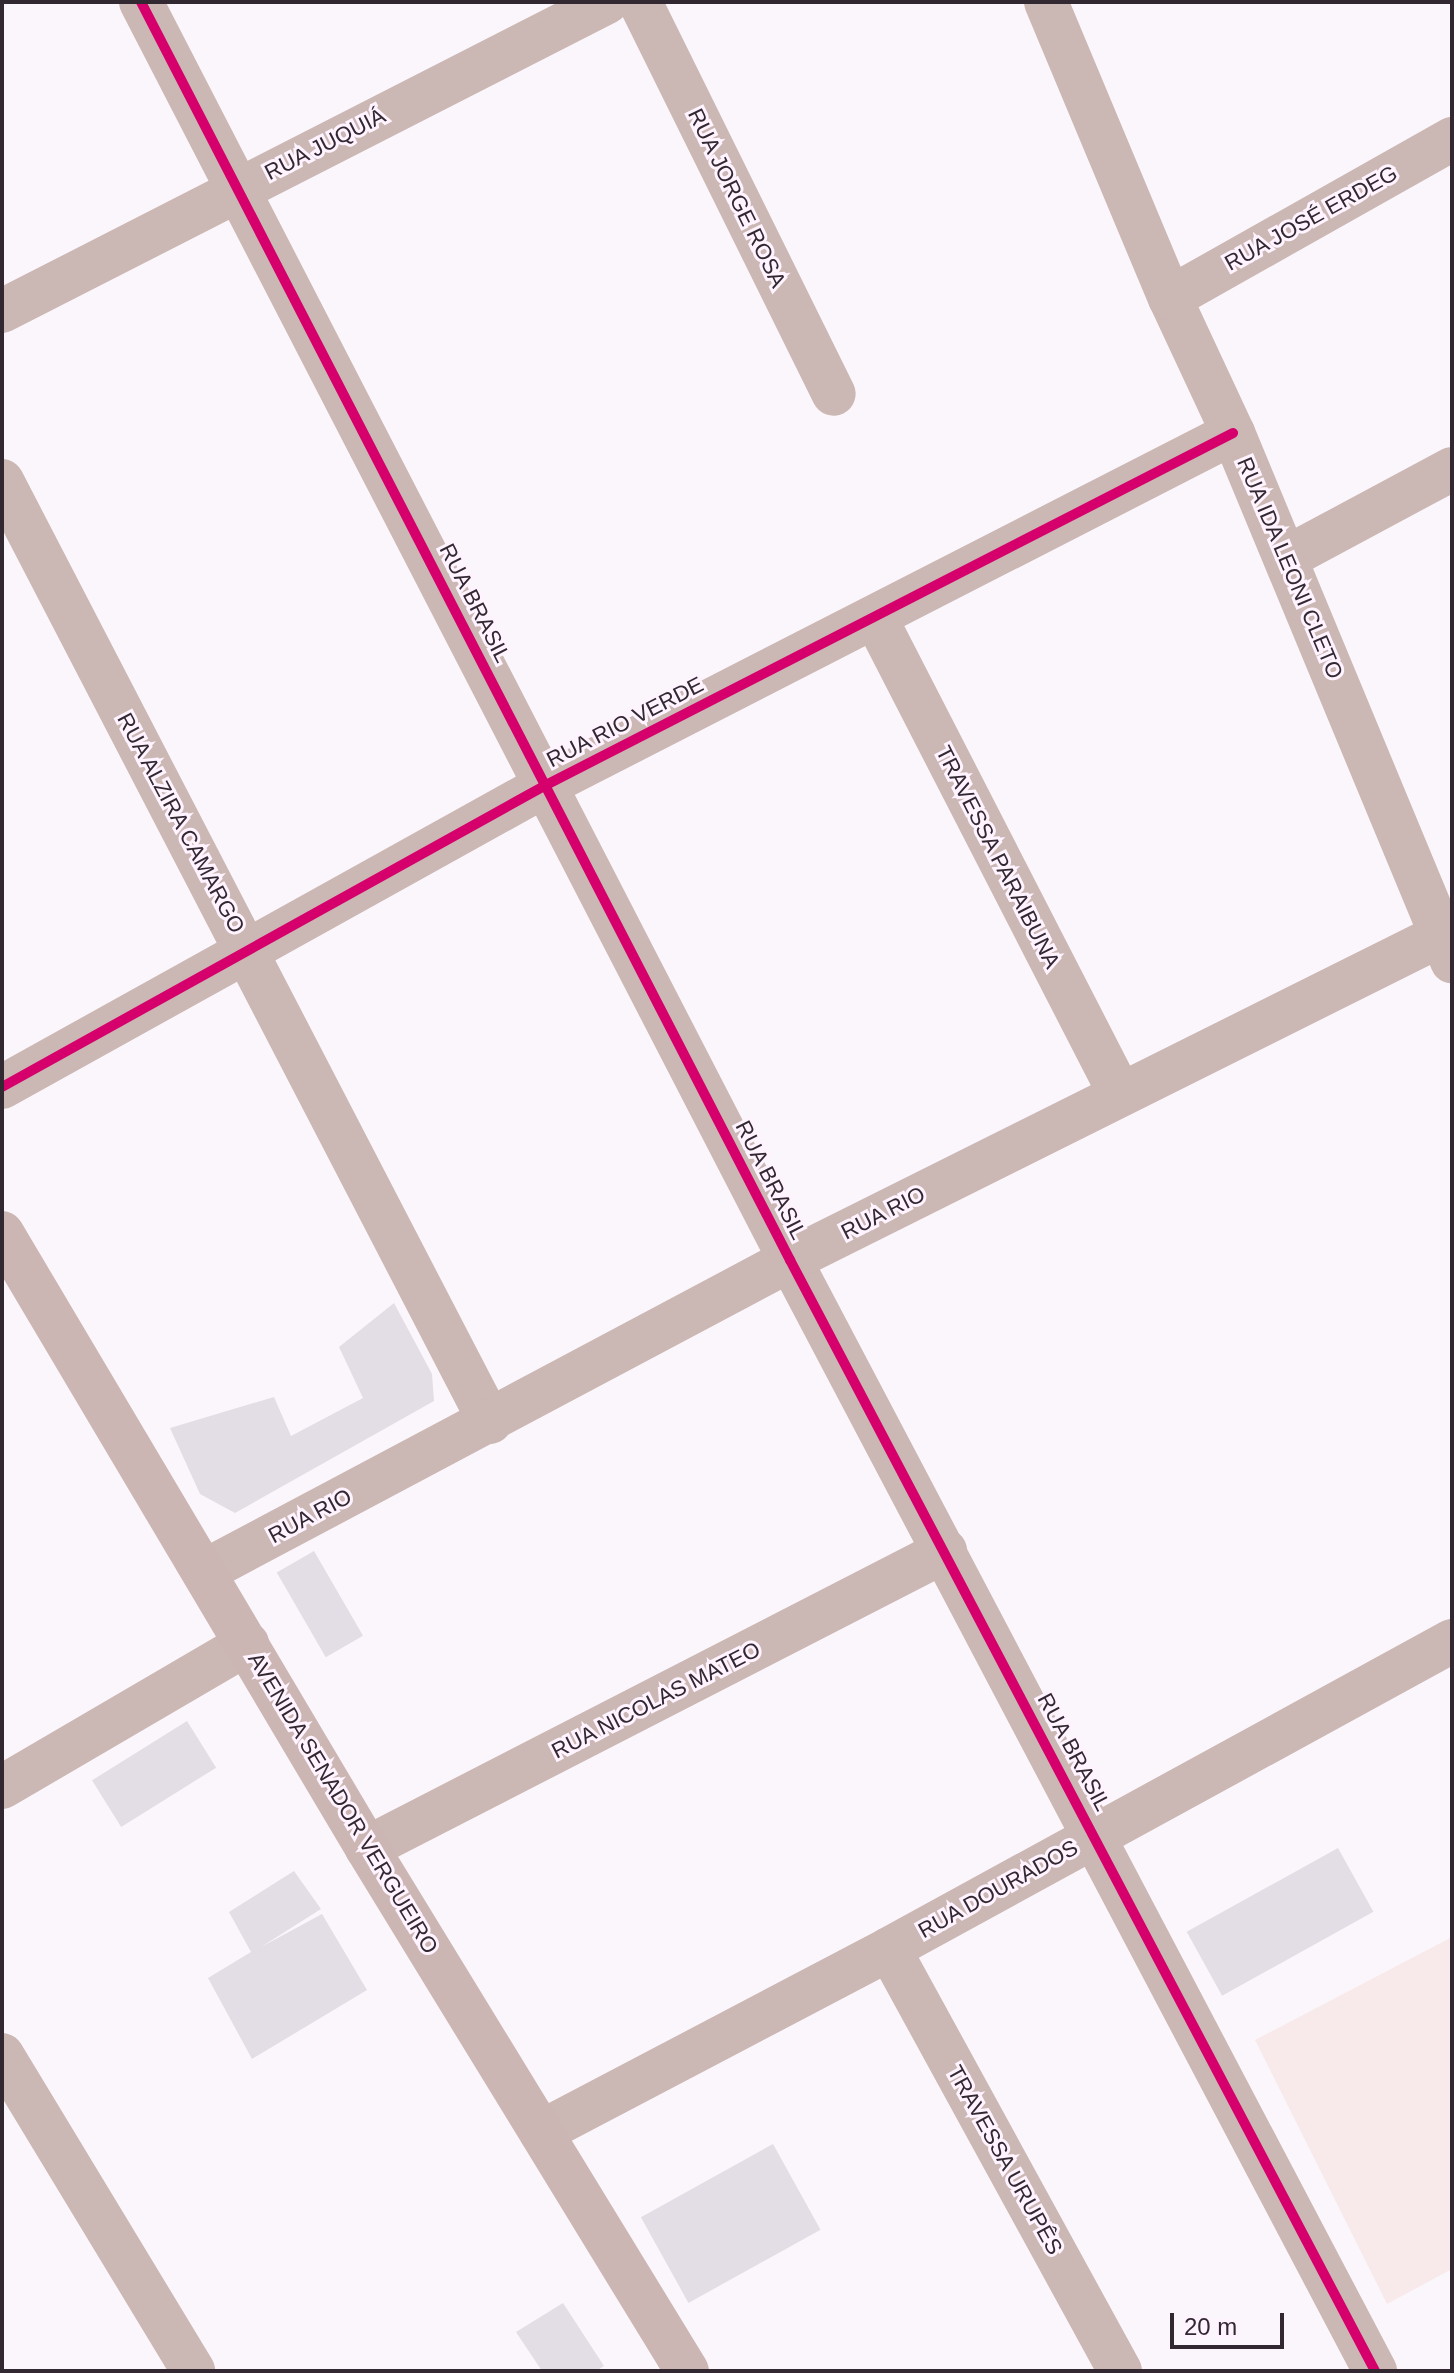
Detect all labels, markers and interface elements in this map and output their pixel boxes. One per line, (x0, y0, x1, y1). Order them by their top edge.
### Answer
street label: RUA JUQUIÁ (260, 102, 390, 186)
street label: RUA JORGE ROSA (682, 104, 792, 292)
street label: RUA JOSÉ ERDEG (1220, 159, 1402, 277)
street label: RUA IDA LEONI CLETO (1231, 452, 1349, 684)
street label: RUA BRASIL (434, 539, 516, 667)
street label: RUA RIO VERDE (542, 671, 708, 773)
street label: RUA ALZIRA CAMARGO (111, 707, 251, 939)
street label: TRAVESSA PARAIBUNA (930, 741, 1066, 973)
street label: RUA BRASIL (730, 1116, 812, 1244)
street label: RUA RIO (836, 1180, 930, 1246)
street label: RUA RIO (263, 1483, 357, 1549)
street label: RUA NICOLAS MATEO (547, 1636, 765, 1764)
street label: AVENIDA SENADOR VERGUEIRO (242, 1647, 444, 1959)
street label: RUA BRASIL (1032, 1688, 1116, 1816)
street label: RUA DOURADOS (913, 1834, 1083, 1944)
street label: TRAVESSA URUPÊS (942, 2060, 1068, 2260)
scale bar (1174, 2297, 1288, 2347)
text: 20 m (1184, 2313, 1237, 2340)

